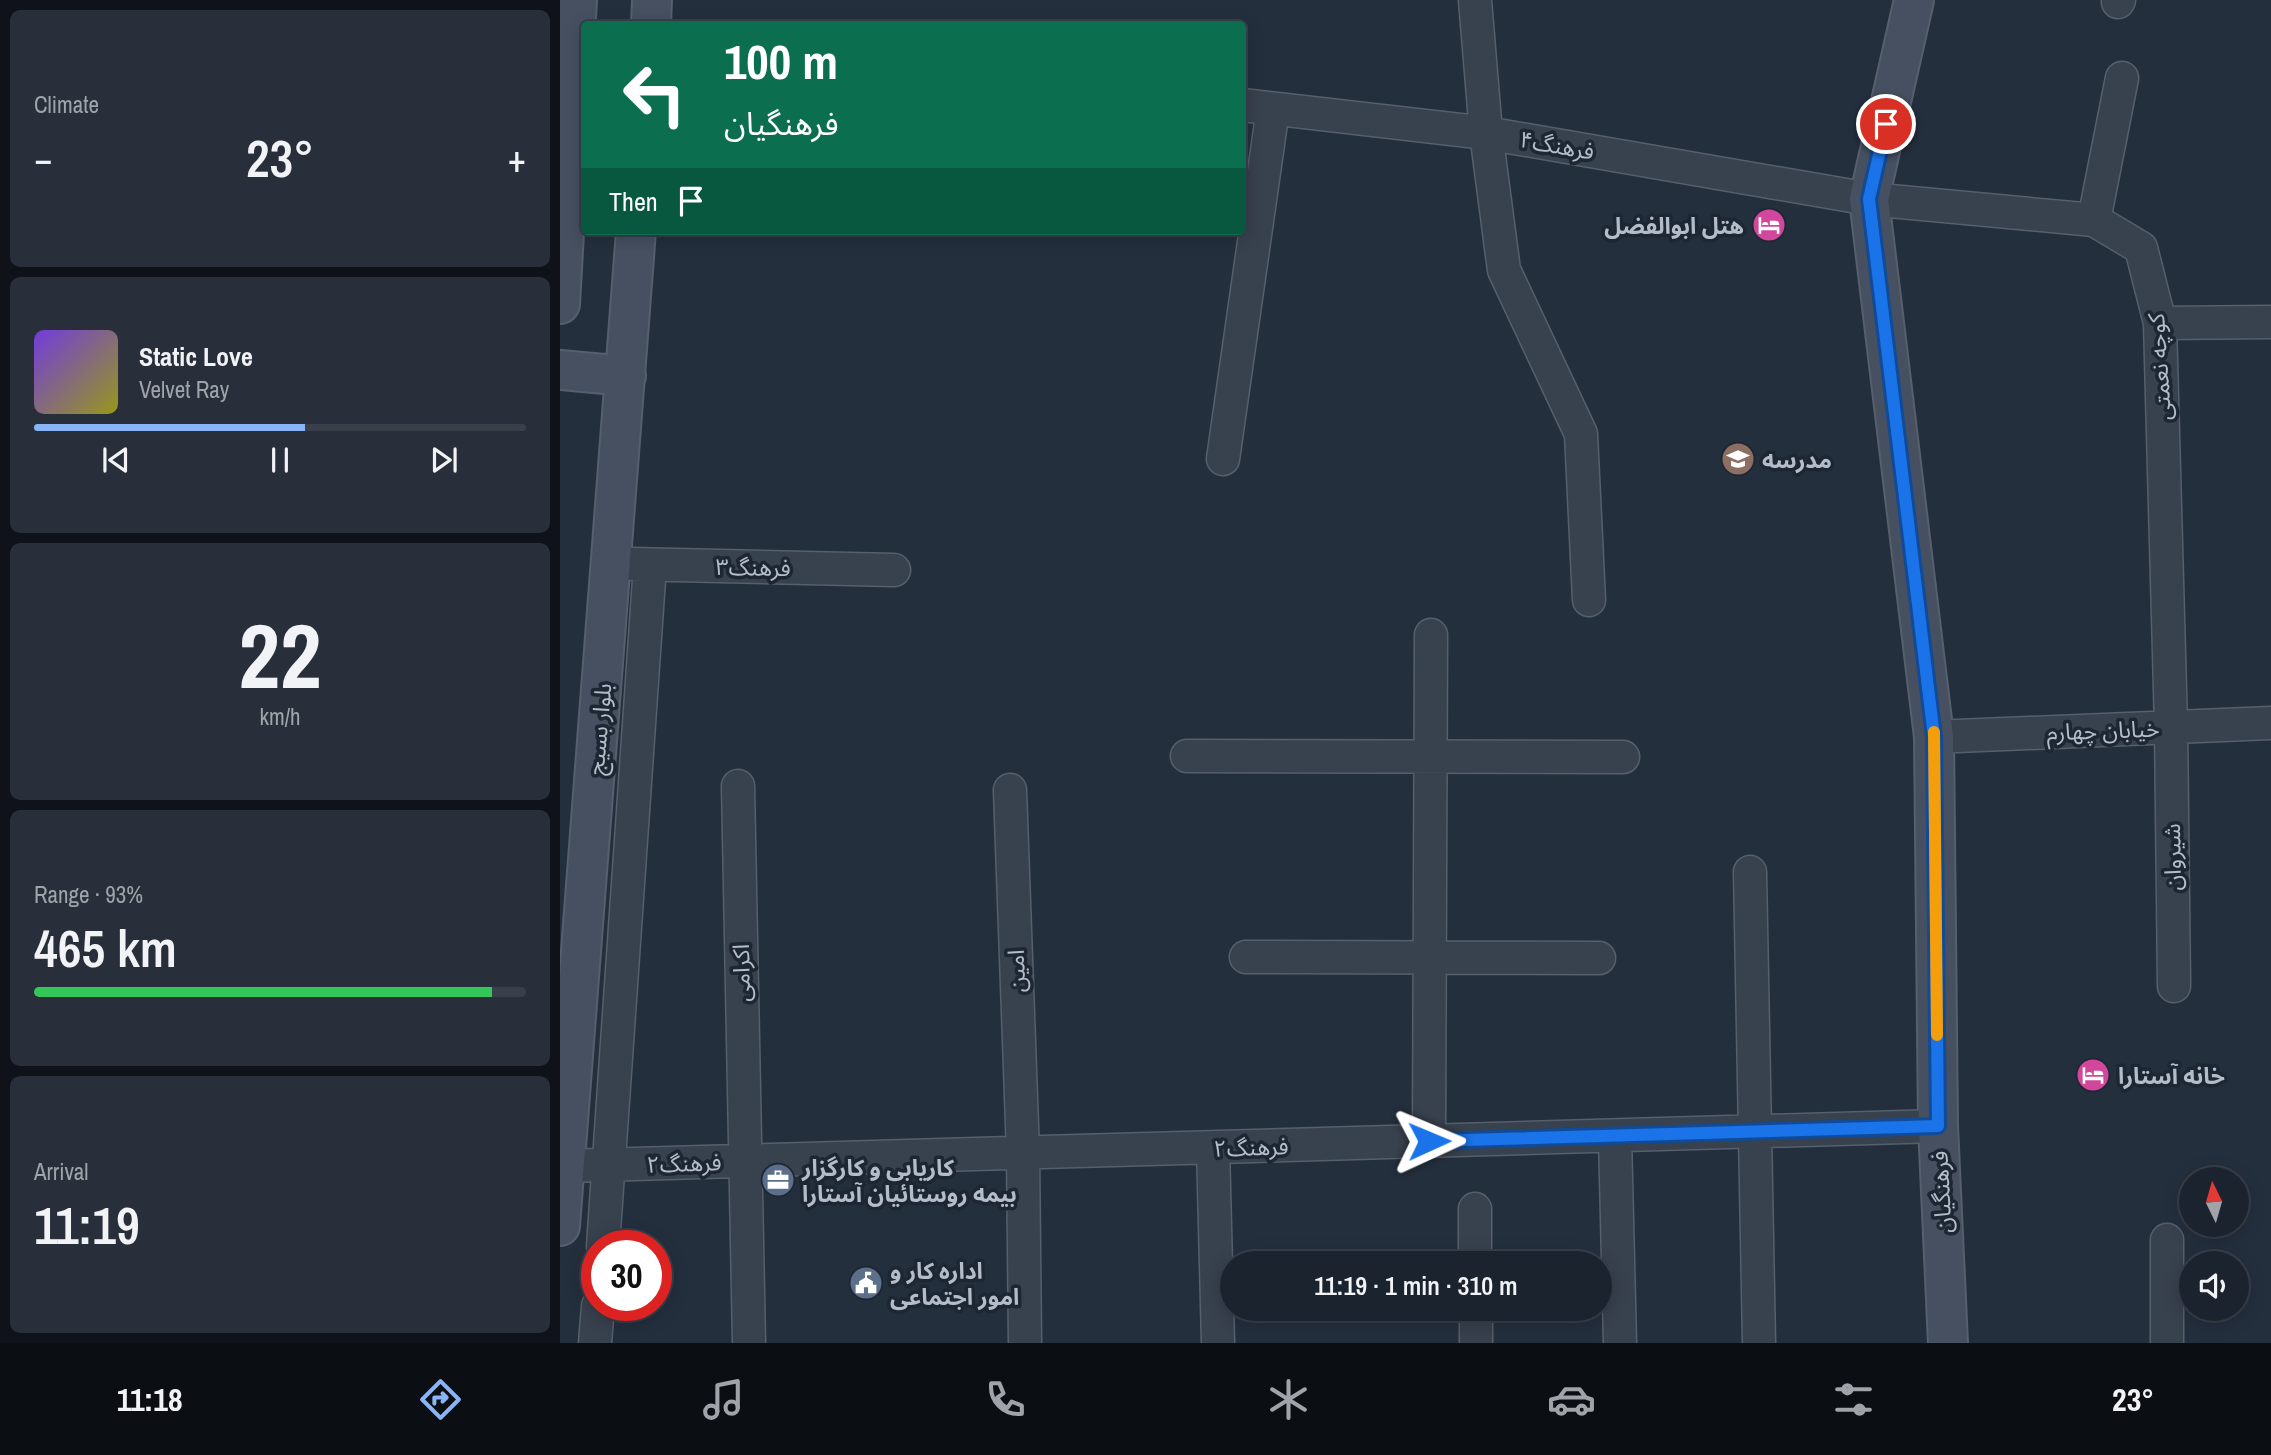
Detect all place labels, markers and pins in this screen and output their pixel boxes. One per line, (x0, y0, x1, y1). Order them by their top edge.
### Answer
pin (1856, 94, 1916, 154)
hotel icon: هتل ابوالفضل (1750, 206, 1788, 244)
place label: هتل ابوالفضل (1604, 210, 1744, 241)
school or university icon: مدرسه (1719, 440, 1757, 478)
place label: مدرسه (1762, 444, 1832, 475)
hotel icon: خانه آستارا (2074, 1056, 2112, 1094)
place label: خانه آستارا (2118, 1060, 2225, 1091)
place label: کاریابی و کارگزار بیمه روستائیان آستارا (801, 1152, 1017, 1209)
office icon: کاریابی و کارگزار بیمه روستائیان آستارا (759, 1161, 797, 1199)
place label: اداره کار و امور اجتماعی (890, 1255, 1019, 1312)
public building icon: اداره کار و امور اجتماعی (847, 1264, 885, 1302)

